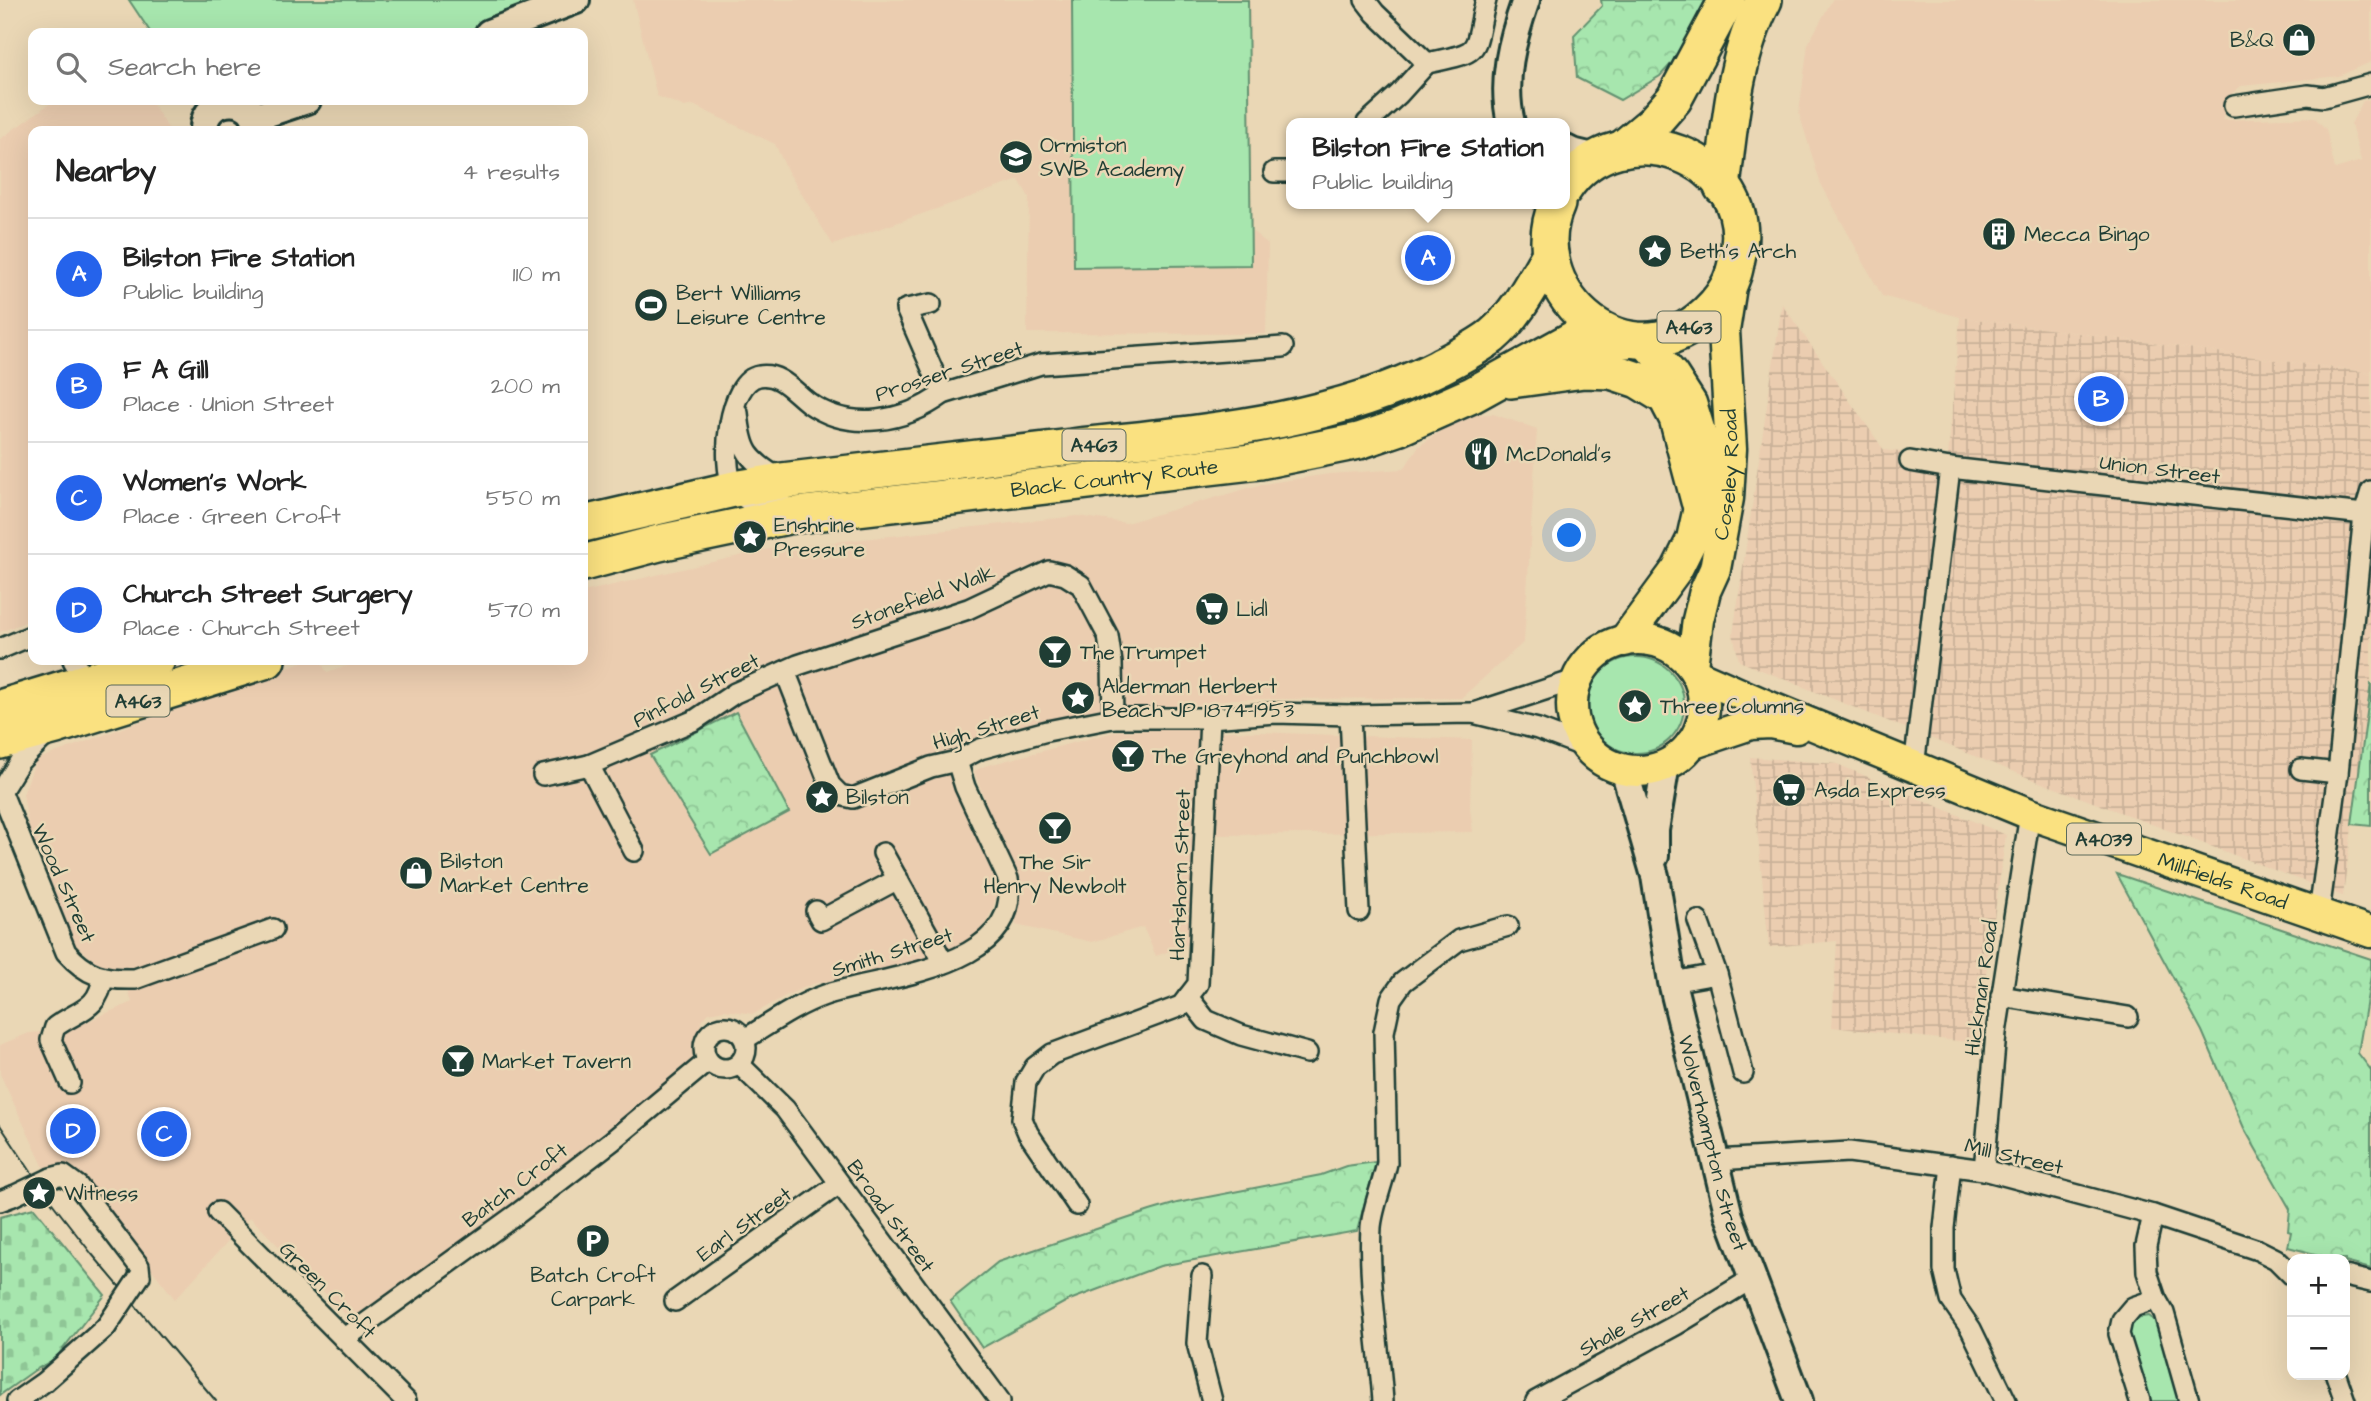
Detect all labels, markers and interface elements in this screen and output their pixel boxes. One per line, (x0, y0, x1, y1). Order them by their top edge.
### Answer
shop icon: B&Q (2280, 21, 2318, 59)
place label: B&Q (2230, 26, 2274, 55)
search box (28, 28, 588, 105)
icon: search (52, 48, 90, 86)
text: Search here (108, 49, 261, 85)
popup (1286, 118, 1570, 209)
text: Bilston Fire Station (1312, 130, 1544, 166)
place label: Ormiston SWB Academy (1040, 131, 1184, 186)
school or university icon: Ormiston SWB Academy (997, 138, 1035, 176)
text: Nearby (56, 151, 156, 193)
text: 4 results (462, 156, 560, 188)
text: Public building (1312, 166, 1453, 198)
building icon: Mecca Bingo (1980, 215, 2018, 253)
place label: Mecca Bingo (2024, 220, 2150, 251)
pin: A (1405, 232, 1451, 284)
place icon: Beth's Arch (1636, 232, 1674, 270)
place label: Beth's Arch (1680, 237, 1797, 266)
text: Bilston Fire Station (123, 240, 354, 276)
text: A (72, 258, 86, 290)
text: 110 m (512, 258, 560, 290)
text: Public building (123, 276, 263, 308)
place label: Bert Williams Leisure Centre (676, 279, 826, 332)
sports icon: Bert Williams Leisure Centre (632, 286, 670, 324)
road number: A463 (1658, 312, 1720, 342)
street label: Prosser Street (871, 334, 1027, 409)
text: F A Gill (123, 352, 209, 388)
text: B (71, 370, 87, 402)
text: 200 m (491, 370, 560, 402)
pin: B (2078, 373, 2124, 425)
text: Place · Union Street (123, 388, 334, 420)
street label: Coseley Road (1707, 408, 1747, 542)
road number: A463 (1062, 430, 1126, 460)
restaurant icon: McDonald's (1462, 435, 1500, 473)
place label: McDonald's (1506, 440, 1611, 469)
street label: Union Street (2098, 448, 2222, 491)
street label: Black Country Route (1009, 452, 1220, 505)
text: Women's Work (123, 464, 306, 500)
text: C (71, 482, 87, 514)
text: 550 m (486, 482, 560, 514)
text: Place · Green Croft (123, 500, 341, 532)
place label: Enshrine Pressure (774, 511, 865, 564)
place icon: Enshrine Pressure (731, 518, 769, 556)
your location (1552, 518, 1586, 552)
street label: Stonefield Walk (847, 558, 1000, 637)
text: Church Street Surgery (123, 576, 413, 612)
supermarket icon: Lidl (1193, 590, 1231, 628)
text: D (72, 594, 86, 626)
text: 570 m (488, 594, 560, 626)
place label: Lidl (1236, 595, 1268, 624)
text: Place · Church Street (123, 612, 360, 644)
bar icon: The Trumpet (1036, 633, 1074, 671)
place label: The Trumpet (1080, 638, 1207, 668)
street label: Pinfold Street (628, 646, 765, 735)
place label: Alderman Herbert Beach JP 1874-1953 (1102, 672, 1295, 725)
place icon: Alderman Herbert Beach JP 1874-1953 (1059, 679, 1097, 717)
road number: A463 (106, 686, 170, 716)
place icon: Three Columns (1616, 687, 1654, 725)
place label: Three Columns (1660, 692, 1804, 721)
street label: High Street (929, 697, 1044, 759)
bar icon: The Greyhond and Punchbowl (1109, 737, 1147, 775)
place label: The Greyhond and Punchbowl (1152, 742, 1439, 773)
supermarket icon: Asda Express (1770, 771, 1808, 809)
place label: Asda Express (1814, 776, 1946, 806)
place icon: Bilston (803, 778, 841, 816)
place label: Bilston (846, 783, 909, 812)
street label: Hartshorn Street (1163, 788, 1198, 961)
bar icon: The Sir Henry Newbolt (1036, 809, 1074, 847)
street label: Wood Street (24, 819, 103, 948)
road number: A4039 (2067, 824, 2141, 854)
street label: Millfields Road (2154, 845, 2292, 917)
place label: Bilston Market Centre (440, 847, 589, 900)
place label: The Sir Henry Newbolt (983, 848, 1127, 903)
shop icon: Bilston Market Centre (397, 854, 435, 892)
street label: Hickman Road (1958, 918, 2005, 1058)
street label: Smith Street (828, 920, 957, 985)
street label: Wolverhampton Street (1671, 1032, 1755, 1256)
bar icon: Market Tavern (439, 1042, 477, 1080)
place label: Market Tavern (482, 1047, 631, 1076)
pin: D (50, 1105, 96, 1157)
pin: C (141, 1108, 187, 1160)
street label: Mill Street (1962, 1131, 2067, 1182)
street label: Batch Croft (456, 1136, 575, 1235)
street label: Broad Street (840, 1154, 942, 1279)
place icon: Witness (20, 1174, 58, 1212)
place label: Witness (64, 1179, 138, 1208)
street label: Earl Street (691, 1180, 798, 1269)
parking icon: Batch Croft Carpark (574, 1222, 612, 1260)
street label: Green Croft (272, 1235, 383, 1346)
map controls (2287, 1254, 2350, 1380)
button: + (2287, 1254, 2350, 1317)
place label: Batch Croft Carpark (530, 1261, 656, 1315)
street label: Shale Street (1574, 1279, 1695, 1364)
button: − (2287, 1317, 2350, 1380)

